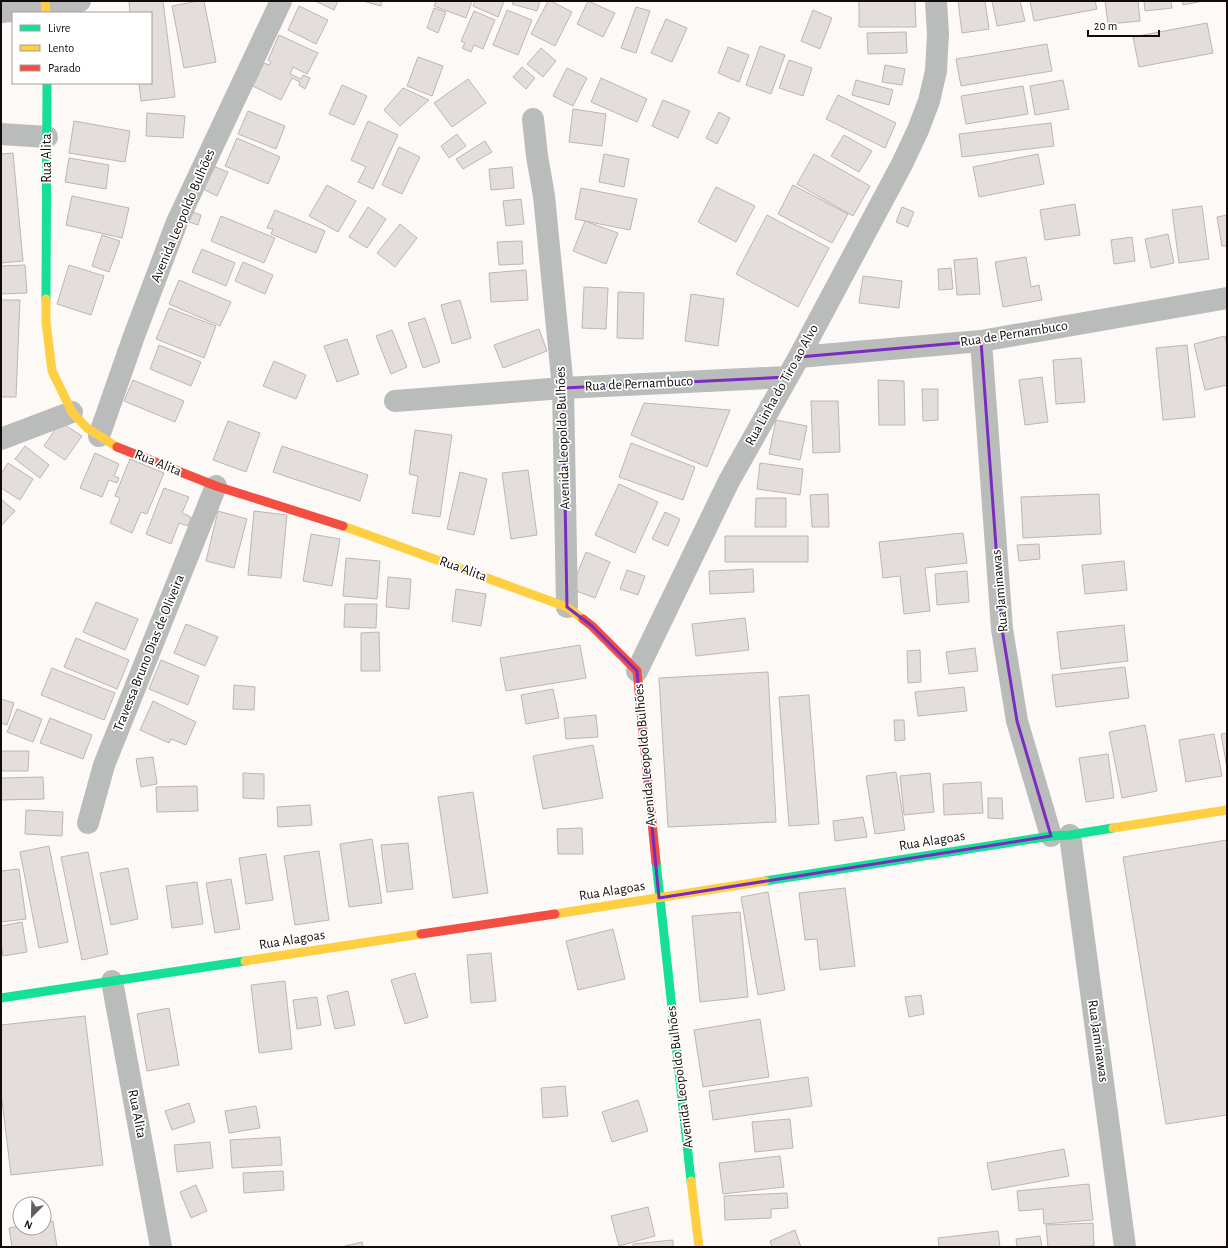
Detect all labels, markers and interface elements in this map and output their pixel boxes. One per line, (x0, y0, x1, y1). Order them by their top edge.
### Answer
legend (12, 12, 152, 84)
scale bar (1088, 12, 1159, 38)
text: 20 m (1094, 20, 1117, 32)
text: Livre (48, 22, 70, 34)
text: Lento (48, 42, 74, 54)
text: Parado (48, 62, 81, 74)
street label: Rua Alita (40, 133, 54, 183)
street label: Avenida Leopoldo Bulhões (149, 147, 217, 285)
street label: Rua de Pernambuco (959, 319, 1069, 349)
street label: Rua Linha do Tiro ao Alvo (743, 322, 821, 448)
street label: Avenida Leopoldo Bulhões (554, 366, 572, 510)
street label: Rua de Pernambuco (584, 374, 694, 394)
street label: Rua Alita (133, 447, 184, 479)
street label: Rua Jaminawas (989, 549, 1011, 633)
street label: Rua Alita (437, 554, 489, 584)
street label: Travessa Bruno Dias de Oliveira (111, 572, 187, 733)
street label: Avenida Leopoldo Bulhões (632, 683, 658, 827)
street label: Rua Alagoas (898, 829, 966, 853)
street label: Rua Alagoas (578, 879, 646, 903)
street label: Rua Alagoas (258, 928, 326, 952)
street label: Rua Jaminawas (1085, 999, 1111, 1083)
street label: Avenida Leopoldo Bulhões (664, 1005, 696, 1149)
street label: Rua Alita (125, 1088, 149, 1140)
north arrow (12, 1196, 52, 1236)
text: N (23, 1218, 34, 1231)

